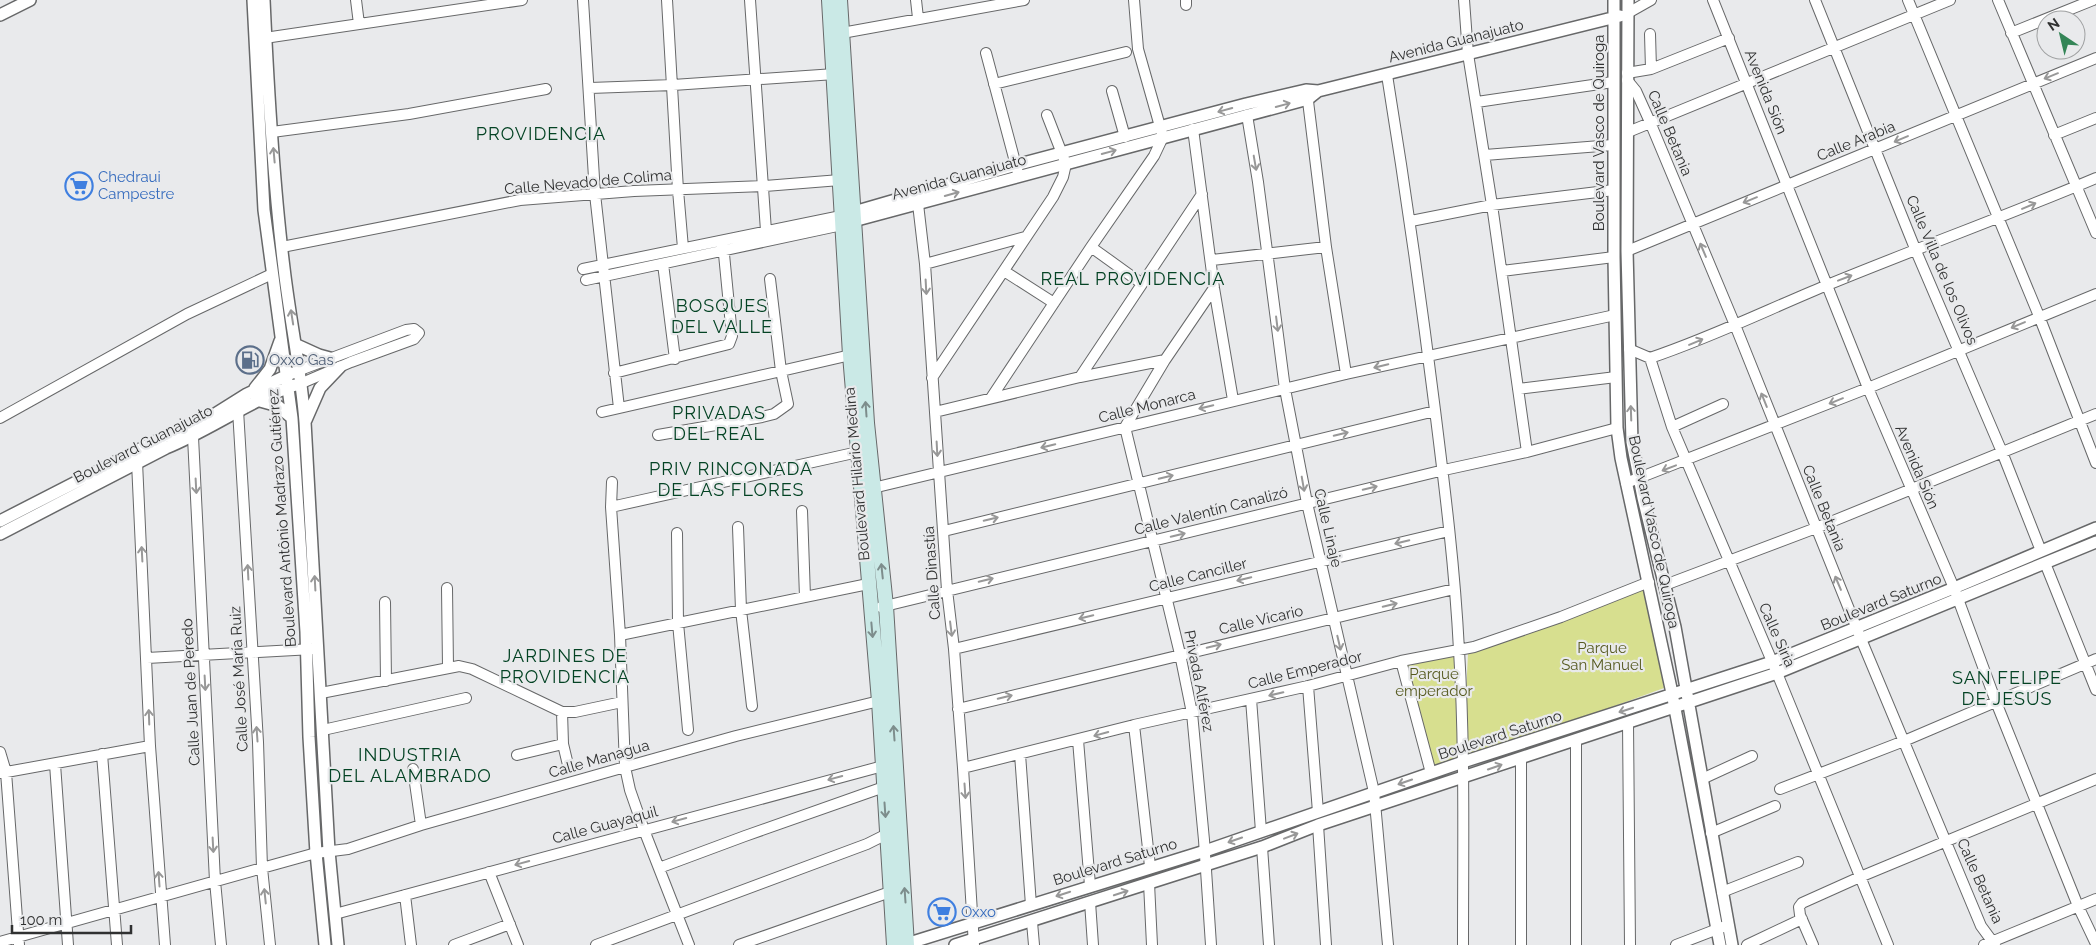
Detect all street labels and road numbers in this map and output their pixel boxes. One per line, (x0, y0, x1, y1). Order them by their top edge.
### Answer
street label: Avenida Guanajuato (1387, 15, 1525, 66)
street label: Boulevard Vasco de Quiroga (1590, 35, 1608, 231)
street label: Avenida Sión (1741, 47, 1791, 137)
street label: Calle Betania (1644, 87, 1696, 179)
street label: Calle Arabia (1814, 117, 1898, 165)
street label: Avenida Guanajuato (890, 150, 1028, 204)
street label: Calle Nevado de Colima (504, 166, 672, 198)
street label: Calle Villa de los Olivos (1902, 192, 1982, 348)
street label: Calle Monarca (1097, 385, 1197, 427)
street label: Boulevard Hilario Medina (840, 387, 874, 561)
street label: Boulevard Antônio Madrazo Gutiérrez (264, 388, 300, 648)
street label: Boulevard Guanajuato (70, 401, 216, 487)
street label: Avenida Sión (1891, 422, 1943, 512)
street label: Boulevard Vasco de Quiroga (1625, 434, 1683, 630)
street label: Calle Betania (1799, 462, 1849, 554)
street label: Calle Valentín Canalizó (1132, 483, 1290, 539)
street label: Calle Linaje (1310, 487, 1346, 569)
street label: Calle Dinastía (920, 526, 944, 620)
street label: Calle Canciller (1147, 554, 1250, 596)
street label: Boulevard Saturno (1818, 570, 1944, 634)
street label: Calle Siria (1755, 600, 1799, 670)
street label: Calle Vicario (1217, 602, 1305, 638)
street label: Calle José María Ruiz (226, 606, 252, 752)
street label: Calle Juan de Peredo (178, 618, 204, 766)
street label: Privada Alférez (1180, 628, 1218, 734)
street label: Calle Emperador (1246, 647, 1365, 693)
street label: Boulevard Saturno (1436, 707, 1564, 763)
street label: Calle Managua (547, 736, 651, 782)
street label: Calle Guayaquil (550, 802, 661, 848)
street label: Boulevard Saturno (1051, 835, 1179, 889)
street label: Calle Betania (1953, 836, 2007, 926)

